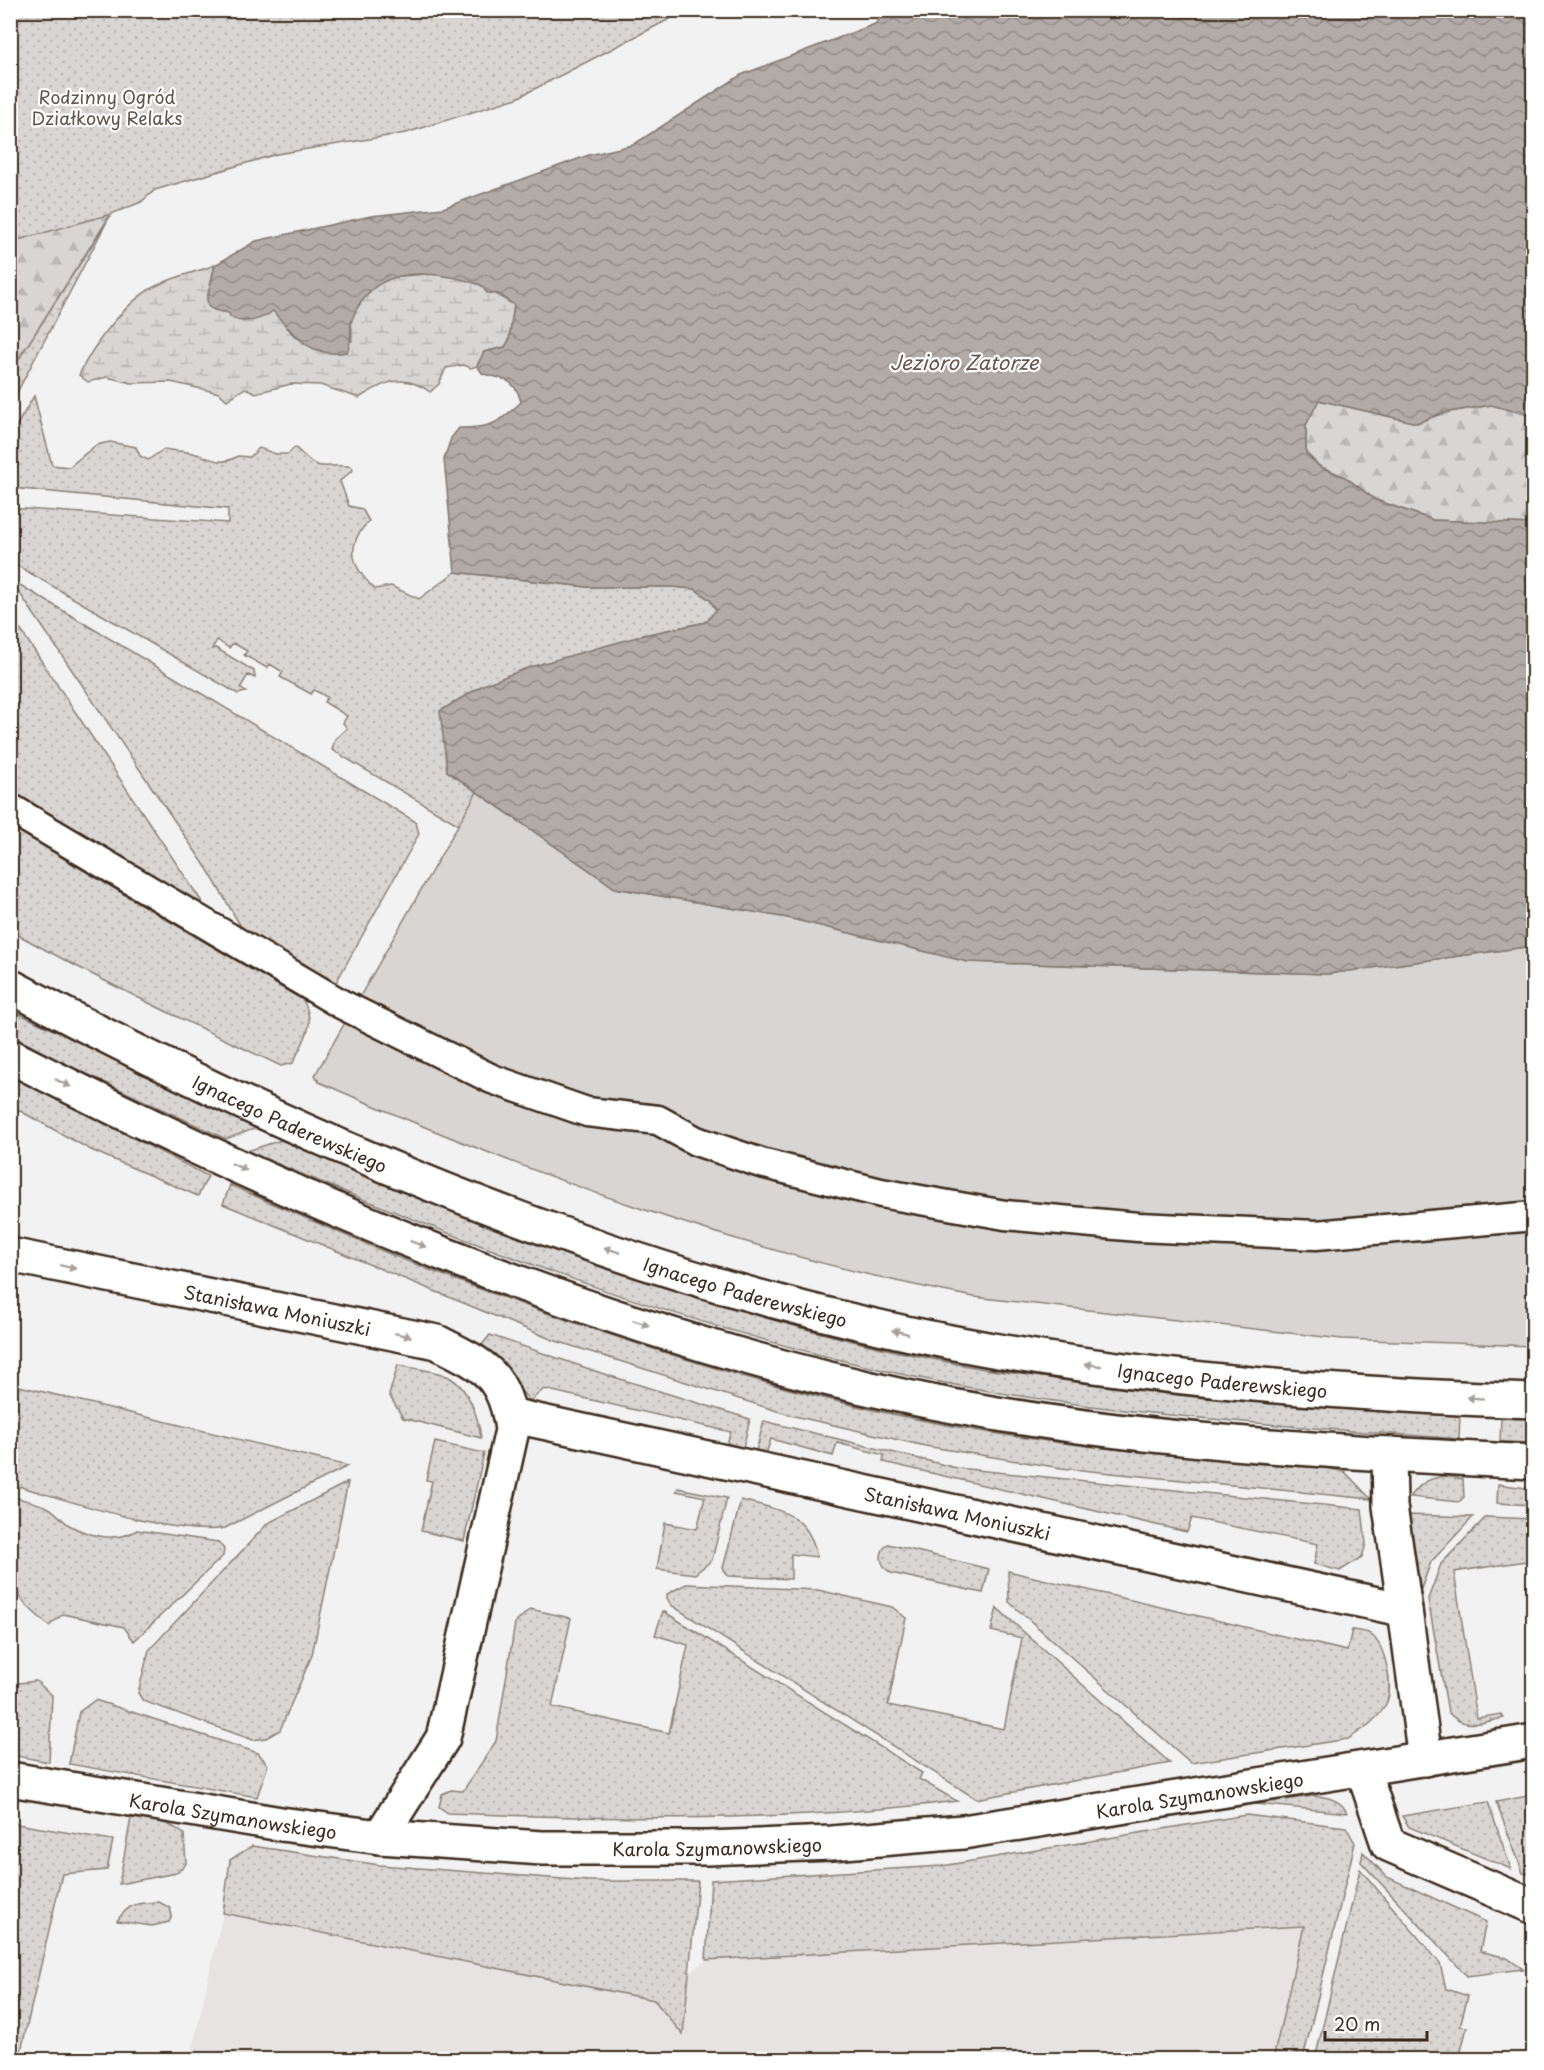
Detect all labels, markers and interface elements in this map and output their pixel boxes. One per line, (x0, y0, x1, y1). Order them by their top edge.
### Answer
park label: Rodzinny Ogród Działkowy Relaks (31, 83, 183, 131)
water label: Jezioro Zatorze (890, 347, 1040, 377)
street label: Ignacego Paderewskiego (188, 1067, 392, 1179)
one-way arrow (54, 1078, 71, 1087)
one-way arrow (230, 1162, 248, 1172)
one-way arrow (409, 1239, 427, 1249)
one-way arrow (603, 1245, 621, 1254)
street label: Ignacego Paderewskiego (640, 1249, 850, 1333)
one-way arrow (59, 1263, 78, 1272)
street label: Stanisława Moniuszki (182, 1277, 373, 1342)
one-way arrow (632, 1319, 650, 1328)
one-way arrow (891, 1327, 910, 1336)
one-way arrow (394, 1331, 413, 1340)
street label: Ignacego Paderewskiego (1116, 1356, 1328, 1404)
one-way arrow (1083, 1360, 1102, 1369)
one-way arrow (1466, 1393, 1485, 1403)
street label: Stanisława Moniuszki (862, 1479, 1053, 1546)
street label: Karola Szymanowskiego (1094, 1764, 1305, 1824)
street label: Karola Szymanowskiego (127, 1786, 338, 1845)
street label: Karola Szymanowskiego (612, 1830, 822, 1862)
scale bar (1325, 2004, 1427, 2042)
text: 20 m (1334, 2010, 1380, 2037)

